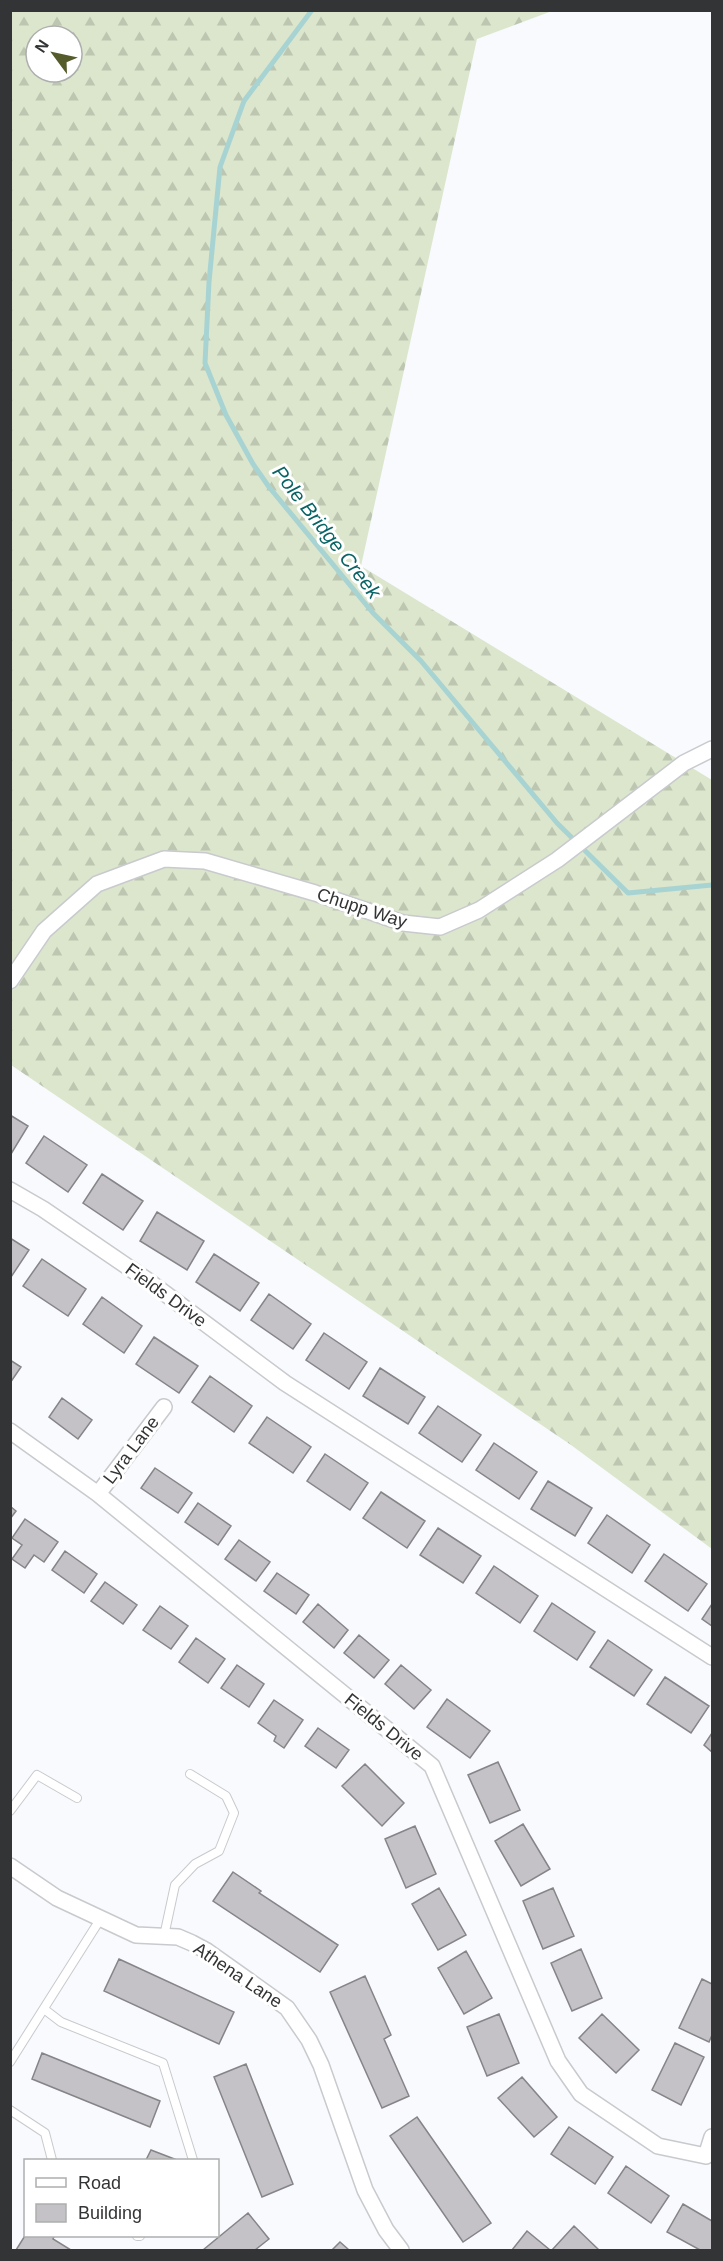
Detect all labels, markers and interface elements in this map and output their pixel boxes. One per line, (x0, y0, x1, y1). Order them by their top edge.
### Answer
north arrow (24, 24, 84, 84)
text: N (32, 37, 52, 56)
water label: Pole Bridge Creek (268, 461, 386, 604)
street label: Chupp Way (315, 884, 409, 932)
street label: Fields Drive (122, 1259, 210, 1331)
street label: Lyra Lane (99, 1412, 163, 1488)
street label: Fields Drive (341, 1689, 427, 1765)
street label: Athena Lane (190, 1938, 286, 2012)
legend (24, 2159, 219, 2237)
text: Road (78, 2173, 121, 2193)
text: Building (78, 2203, 142, 2223)

